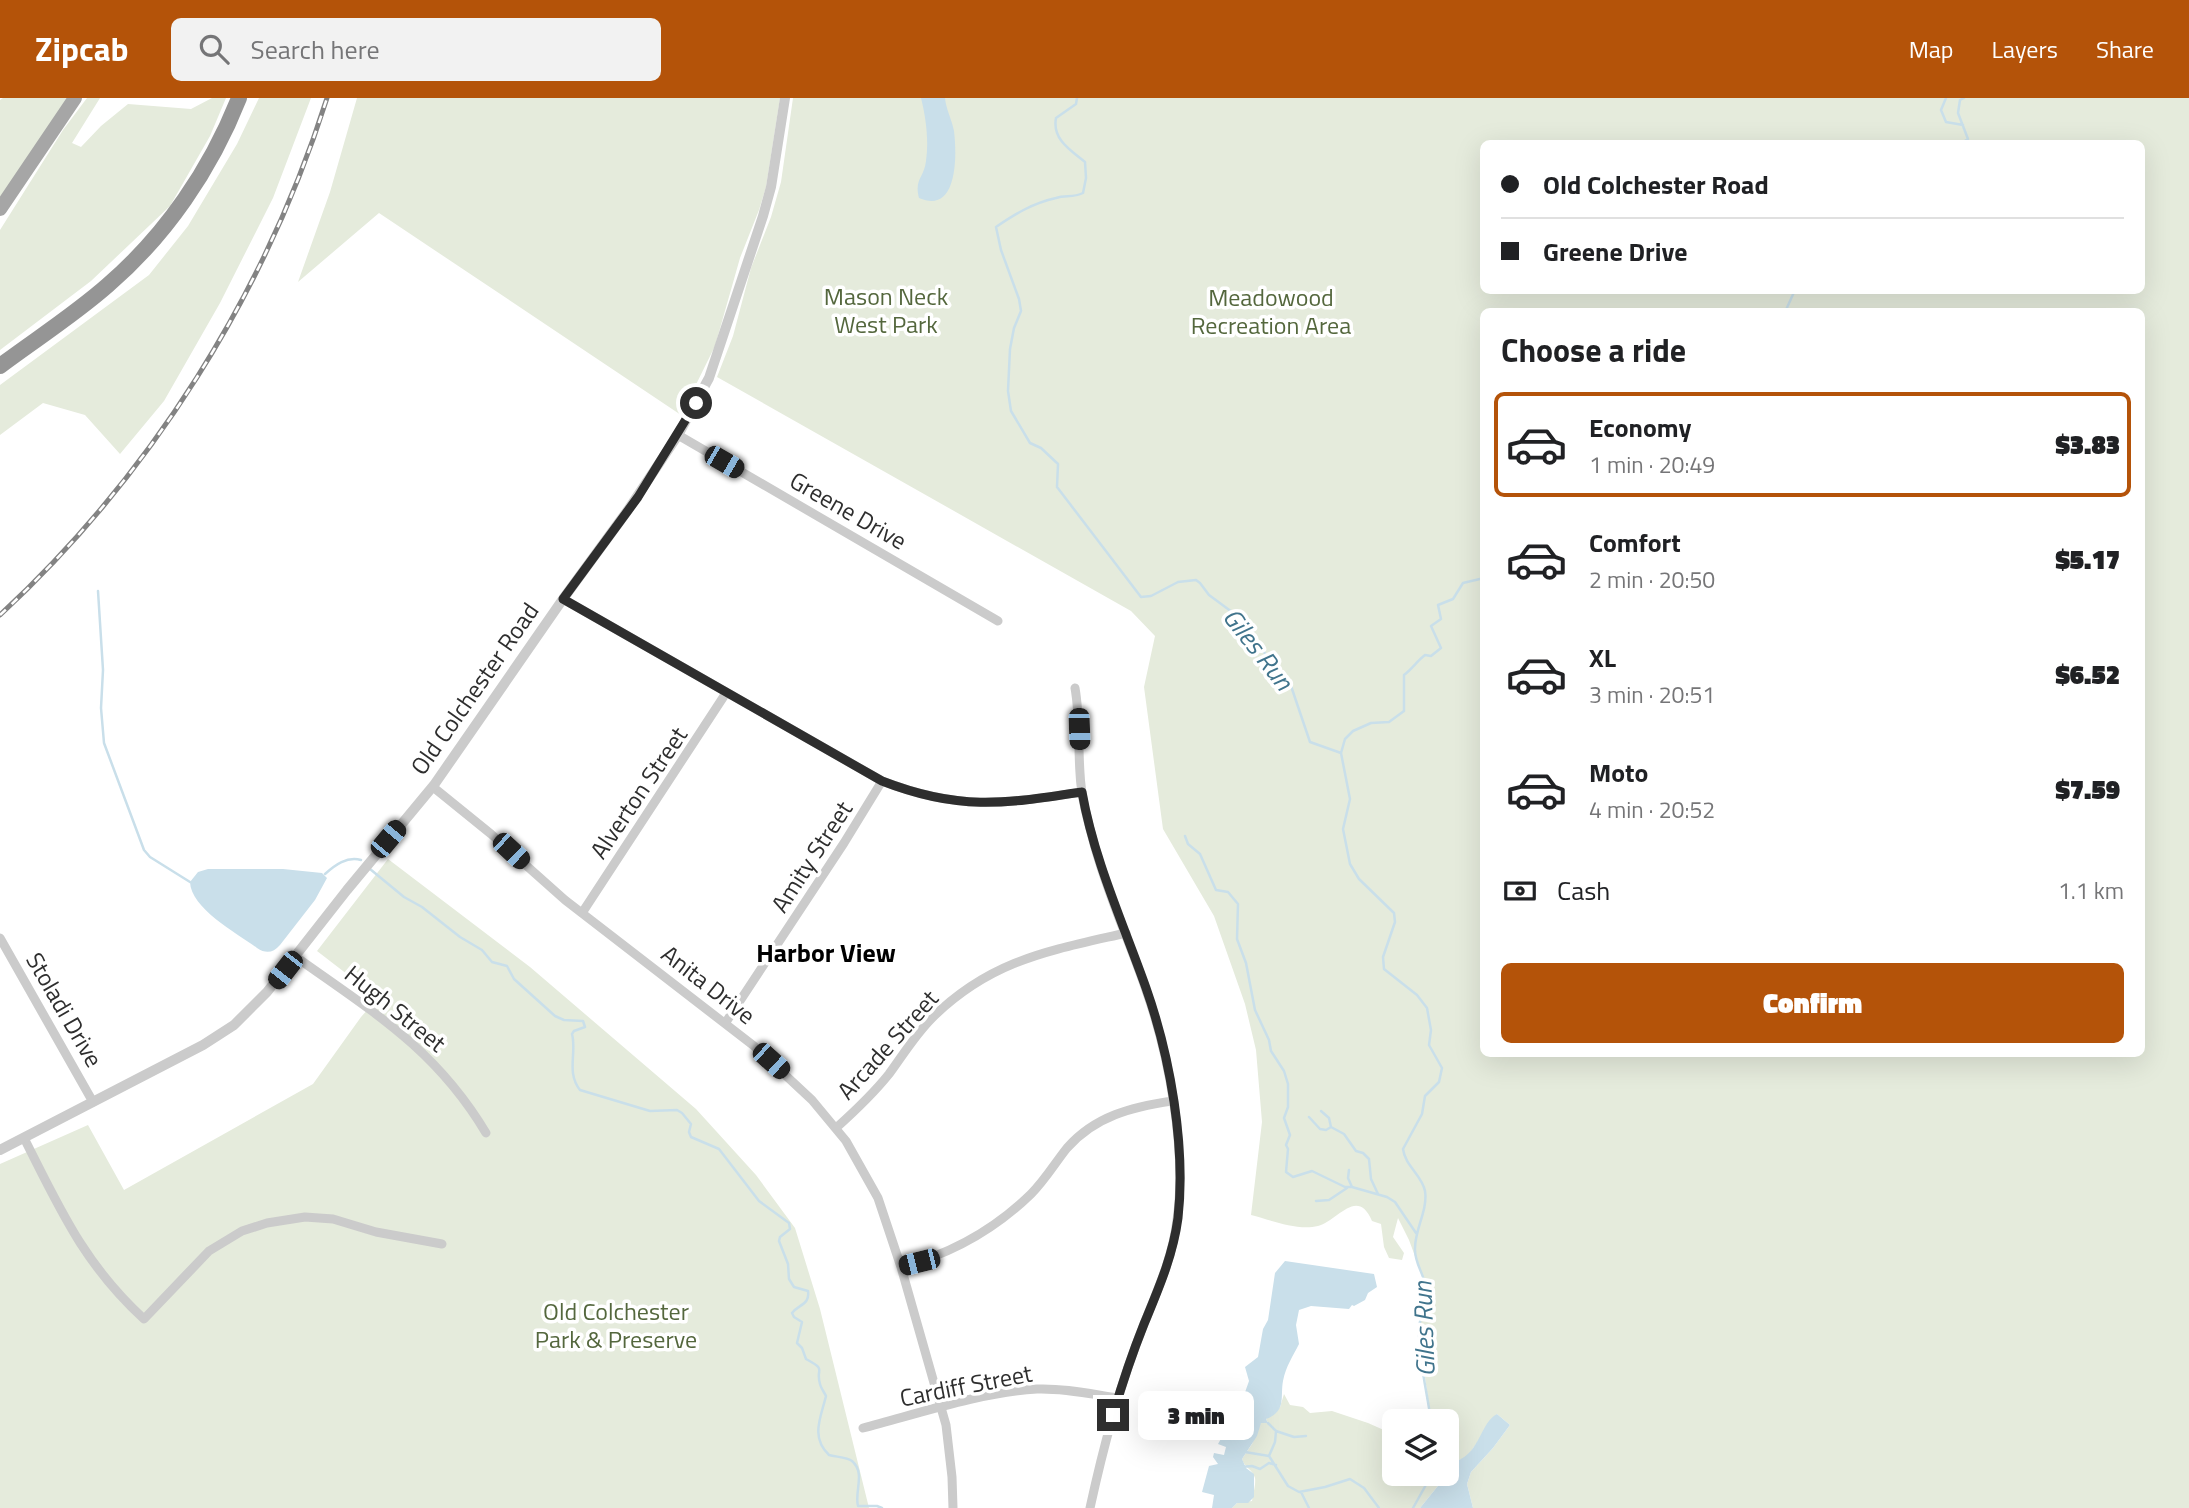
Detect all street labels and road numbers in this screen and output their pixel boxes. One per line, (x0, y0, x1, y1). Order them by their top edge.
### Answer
street label: Greene Drive (783, 462, 914, 558)
street label: Old Colchester Road (401, 595, 547, 782)
street label: Alverton Street (581, 719, 696, 866)
street label: Amity Street (762, 793, 861, 919)
street label: Anita Drive (654, 936, 763, 1032)
street label: Stoladi Drive (17, 945, 112, 1074)
street label: Hugh Street (337, 956, 455, 1061)
street label: Arcade Street (828, 981, 947, 1107)
street label: Cardiff Street (897, 1354, 1036, 1415)

